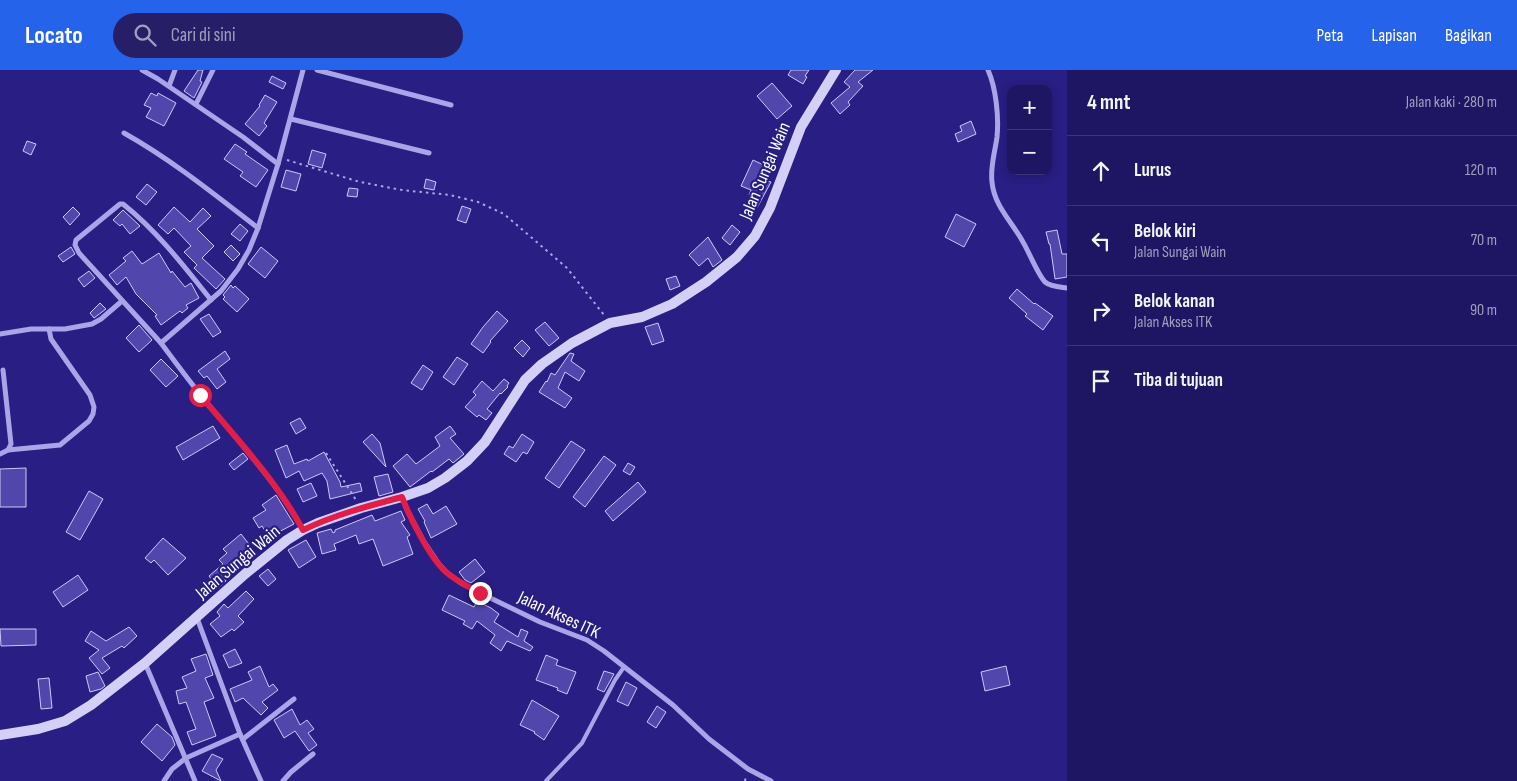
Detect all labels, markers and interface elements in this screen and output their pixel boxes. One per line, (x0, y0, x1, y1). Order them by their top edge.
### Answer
search box (113, 13, 463, 58)
text: Locato (25, 21, 83, 50)
icon: search (131, 21, 159, 49)
text: Cari di sini (171, 24, 236, 47)
text: Peta (1316, 25, 1344, 46)
text: Lapisan (1372, 25, 1417, 46)
text: Bagikan (1445, 25, 1492, 46)
map controls (1007, 85, 1052, 175)
button: + (1007, 85, 1052, 130)
text: 4 mnt (1087, 90, 1130, 115)
text: Jalan kaki · 280 m (1406, 93, 1497, 112)
street label: Jalan Sungai Wain (735, 119, 795, 224)
button: − (1007, 130, 1052, 175)
icon: ahead (1087, 157, 1115, 185)
text: Lurus (1134, 159, 1171, 182)
text: 120 m (1465, 161, 1497, 180)
text: Belok kiri (1134, 220, 1196, 243)
icon: left (1087, 227, 1115, 255)
text: 70 m (1471, 231, 1497, 250)
text: Jalan Sungai Wain (1134, 243, 1226, 262)
text: Belok kanan (1134, 290, 1215, 313)
icon: right (1087, 297, 1115, 325)
text: 90 m (1470, 301, 1497, 320)
text: Jalan Akses ITK (1134, 313, 1212, 332)
icon: arrive (1087, 367, 1115, 395)
text: Tiba di tujuan (1134, 369, 1223, 392)
route start (189, 384, 212, 407)
street label: Jalan Sungai Wain (191, 521, 284, 604)
route end (469, 582, 492, 605)
street label: Jalan Akses ITK (514, 586, 604, 643)

